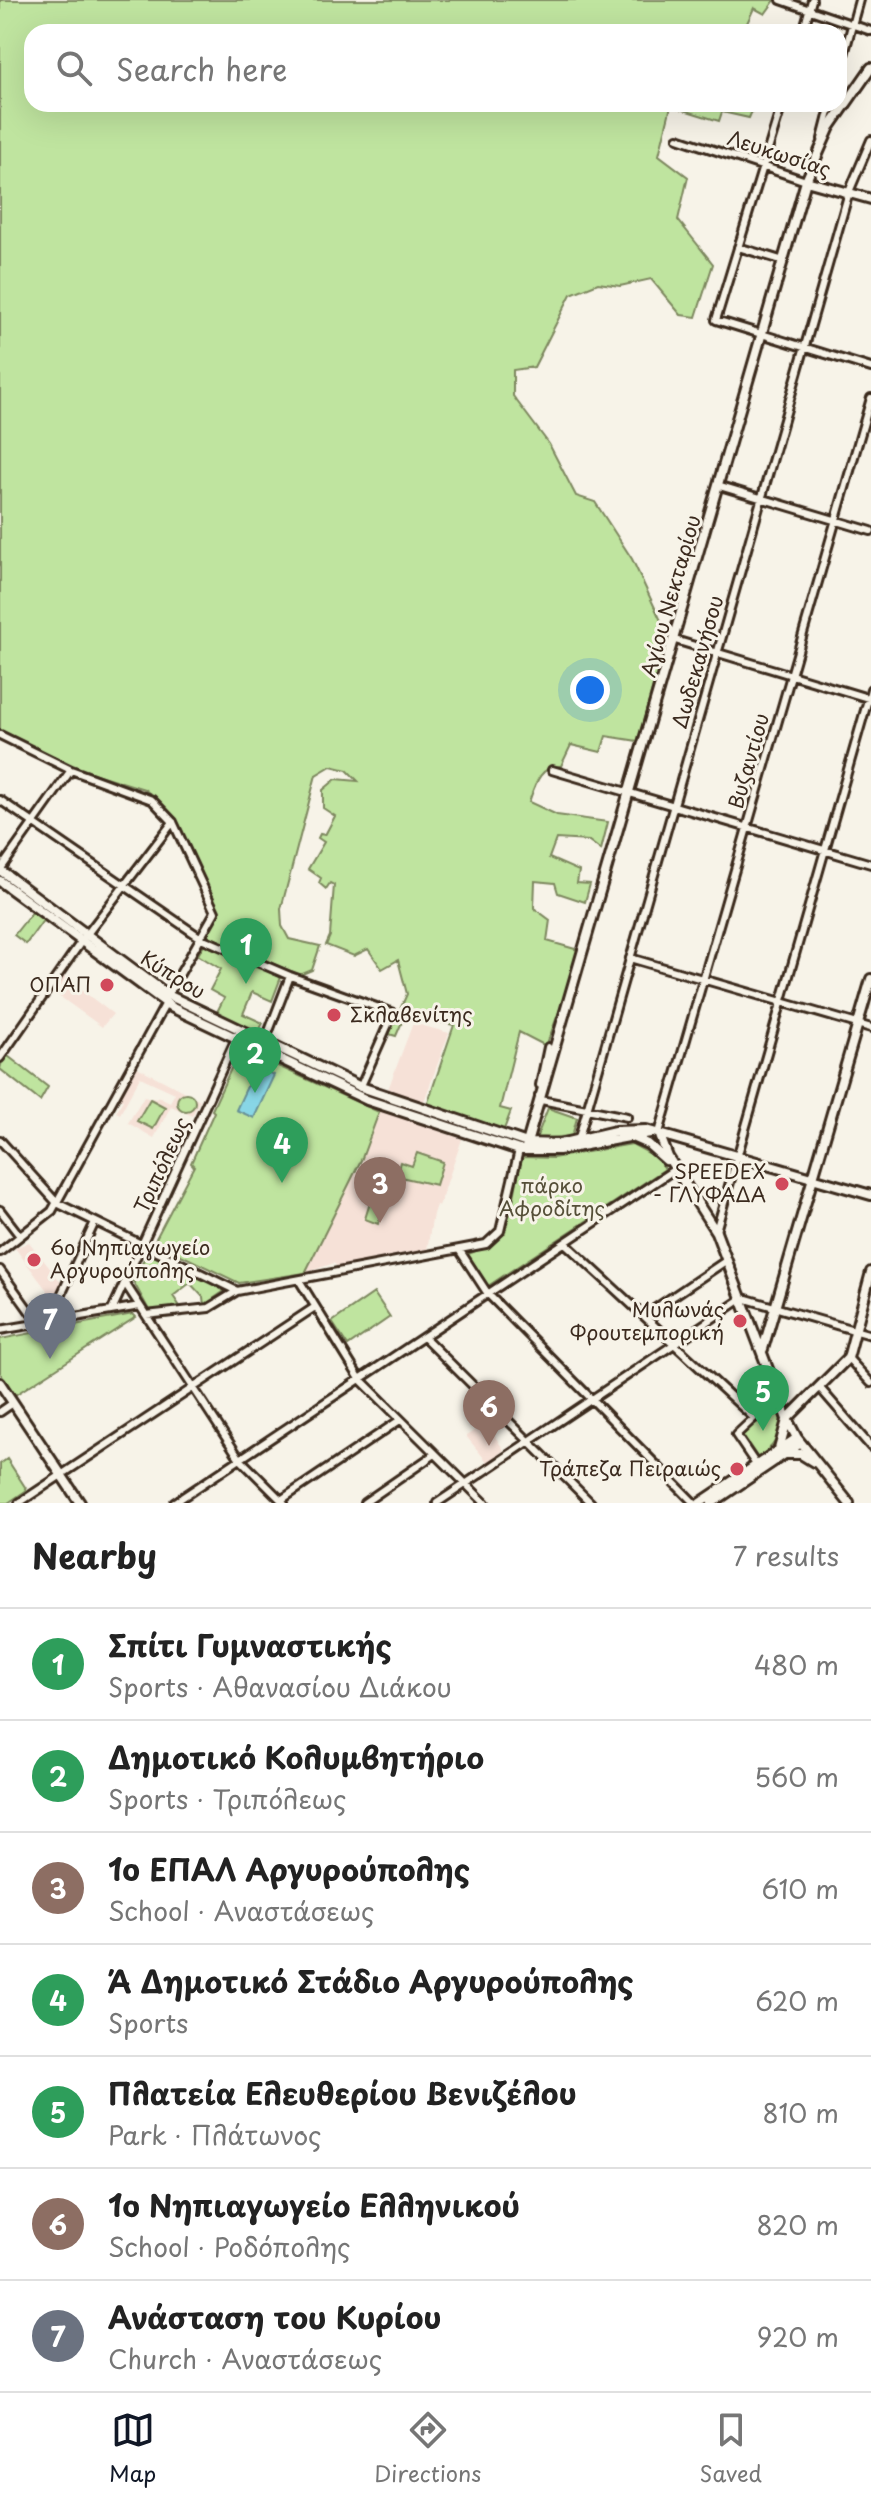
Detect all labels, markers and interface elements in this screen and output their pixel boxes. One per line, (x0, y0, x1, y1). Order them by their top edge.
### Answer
search box (24, 24, 847, 112)
icon: search (52, 46, 96, 90)
text: Search here (116, 46, 288, 91)
street label: Λευκωσίας (724, 122, 835, 184)
street label: Αγίου Νεκταρίου (633, 511, 708, 680)
street label: Δωδεκανήσου (664, 592, 730, 732)
your location (570, 670, 610, 710)
street label: Βυζαντίου (720, 710, 776, 812)
pin: 1 (220, 918, 272, 984)
street label: Κύπρου (135, 943, 212, 1006)
place label: ΟΠΑΠ (29, 969, 91, 999)
marker: ΟΠΑΠ (98, 976, 116, 994)
place label: Σκλαβενίτης (350, 999, 473, 1029)
marker: Σκλαβενίτης (325, 1006, 343, 1024)
pin: 2 (229, 1027, 281, 1093)
street label: Τριπόλεως (126, 1112, 196, 1218)
pin: 4 (256, 1117, 308, 1183)
place label: SPEEDEX - ΓΛΥΦΑΔΑ (653, 1156, 766, 1209)
pin: 3 (354, 1157, 406, 1223)
park label: πάρκο Αφροδίτης (499, 1170, 605, 1223)
marker: SPEEDEX - ΓΛΥΦΑΔΑ (773, 1175, 791, 1193)
place label: 6ο Νηπιαγωγείο Αργυρούπολης (50, 1232, 210, 1285)
marker: 6ο Νηπιαγωγείο Αργυρούπολης (25, 1251, 43, 1269)
pin: 7 (24, 1293, 76, 1359)
place label: Μυλωνάς Φρουτεμπορική (570, 1294, 724, 1347)
marker: Μυλωνάς Φρουτεμπορική (731, 1312, 749, 1330)
pin: 5 (737, 1365, 789, 1431)
pin: 6 (463, 1380, 515, 1446)
place label: Τράπεζα Πειραιώς (539, 1453, 721, 1483)
marker: Τράπεζα Πειραιώς (728, 1460, 746, 1478)
text: Nearby (32, 1529, 157, 1581)
text: 7 results (733, 1536, 839, 1575)
text: Σπίτι Γυμναστικής (108, 1622, 392, 1667)
text: 1 (52, 1645, 64, 1684)
text: 480 m (754, 1645, 839, 1684)
text: Sports · Αθανασίου Διάκου (108, 1667, 452, 1706)
text: Δημοτικό Κολυμβητήριο (108, 1734, 484, 1779)
text: 2 (49, 1757, 67, 1796)
text: 560 m (754, 1757, 839, 1796)
text: Sports · Τριπόλεως (108, 1779, 346, 1818)
text: 1o ΕΠΑΛ Αργυρούπολης (108, 1846, 470, 1891)
text: 3 (49, 1869, 67, 1908)
text: 610 m (762, 1869, 839, 1908)
text: School · Αναστάσεως (108, 1891, 374, 1930)
text: Α΄ Δημοτικό Στάδιο Αργυρούπολης (108, 1958, 634, 2003)
text: 4 (49, 1981, 67, 2020)
text: 620 m (755, 1981, 839, 2020)
text: Sports (108, 2003, 188, 2042)
text: Πλατεία Ελευθερίου Βενιζέλου (108, 2070, 577, 2115)
text: 5 (50, 2093, 66, 2132)
text: 810 m (763, 2093, 839, 2132)
text: Park · Πλάτωνος (108, 2115, 321, 2154)
text: 1ο Νηπιαγωγείο Ελληνικού (108, 2182, 520, 2227)
text: 6 (49, 2205, 67, 2244)
text: 820 m (757, 2205, 839, 2244)
text: School · Ροδόπολης (108, 2227, 351, 2266)
text: Ανάσταση του Κυρίου (108, 2294, 442, 2339)
text: 7 (51, 2317, 65, 2356)
text: 920 m (757, 2317, 839, 2356)
text: Church · Αναστάσεως (108, 2339, 382, 2378)
tab: Map (109, 2408, 156, 2489)
tab: Directions (374, 2408, 481, 2489)
tab: Saved (699, 2408, 762, 2489)

